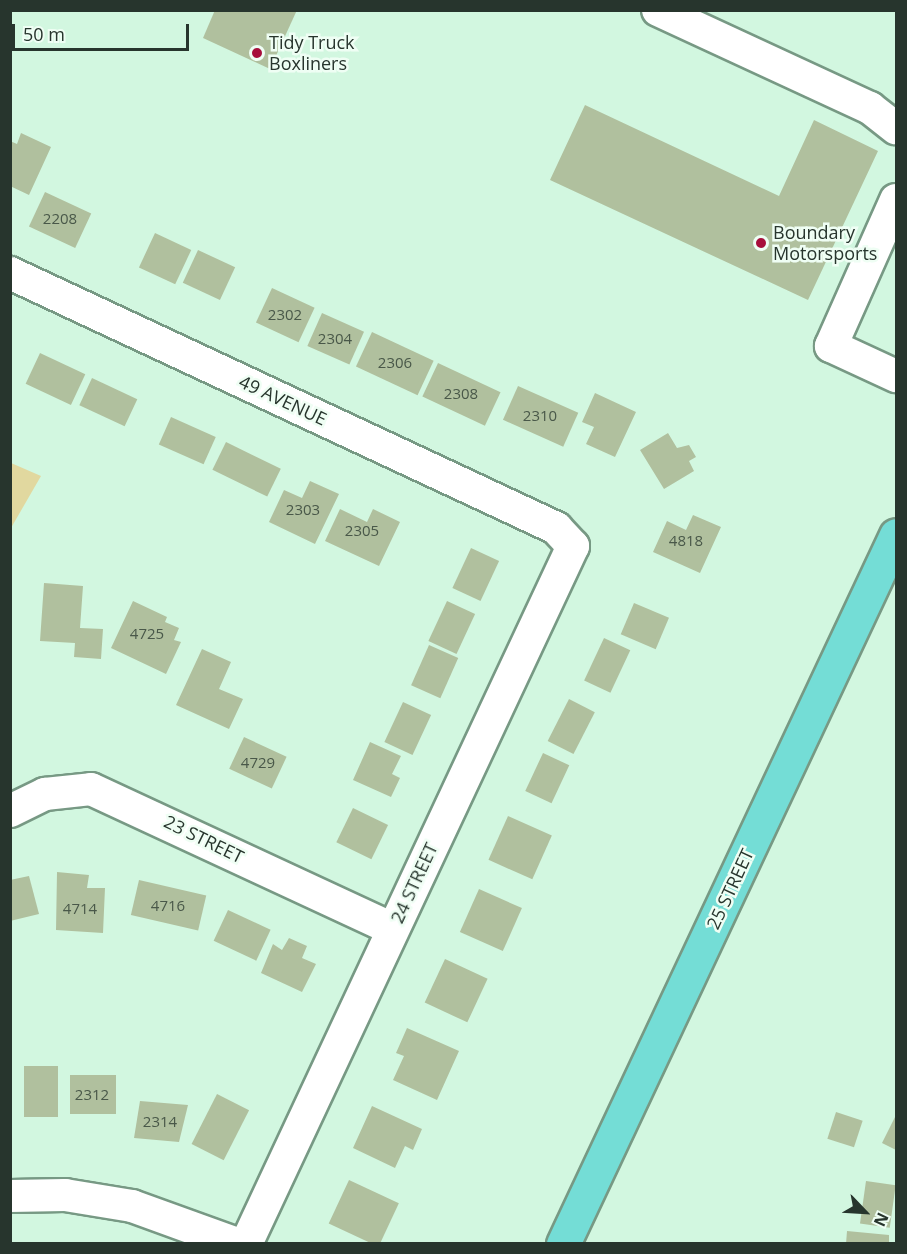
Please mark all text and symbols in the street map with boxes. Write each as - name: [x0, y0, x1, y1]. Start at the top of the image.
- scale bar: [15, 12, 192, 50]
- text: 50 m: [23, 22, 65, 46]
- place label: Tidy Truck Boxliners: [269, 32, 355, 74]
- marker: Tidy Truck Boxliners: [250, 46, 264, 60]
- house number: 2208: [43, 210, 77, 228]
- place label: Boundary Motorsports: [773, 222, 877, 264]
- marker: Boundary Motorsports: [754, 236, 768, 250]
- house number: 2302: [268, 306, 302, 324]
- house number: 2304: [318, 330, 352, 348]
- house number: 2306: [378, 354, 412, 372]
- street label: 49 AVENUE: [236, 370, 330, 430]
- house number: 2308: [444, 385, 478, 403]
- house number: 2310: [523, 407, 557, 425]
- house number: 2303: [286, 501, 320, 519]
- house number: 2305: [345, 522, 379, 540]
- house number: 4818: [669, 532, 703, 550]
- house number: 4725: [130, 625, 164, 643]
- house number: 4729: [241, 754, 275, 772]
- street label: 23 STREET: [161, 810, 247, 868]
- street label: 24 STREET: [386, 839, 442, 927]
- street label: 25 STREET: [702, 845, 758, 933]
- house number: 4716: [151, 897, 185, 915]
- house number: 4714: [63, 900, 97, 918]
- house number: 2312: [75, 1086, 109, 1104]
- house number: 2314: [143, 1113, 177, 1131]
- north arrow: [835, 1182, 895, 1242]
- text: N: [869, 1209, 894, 1230]

